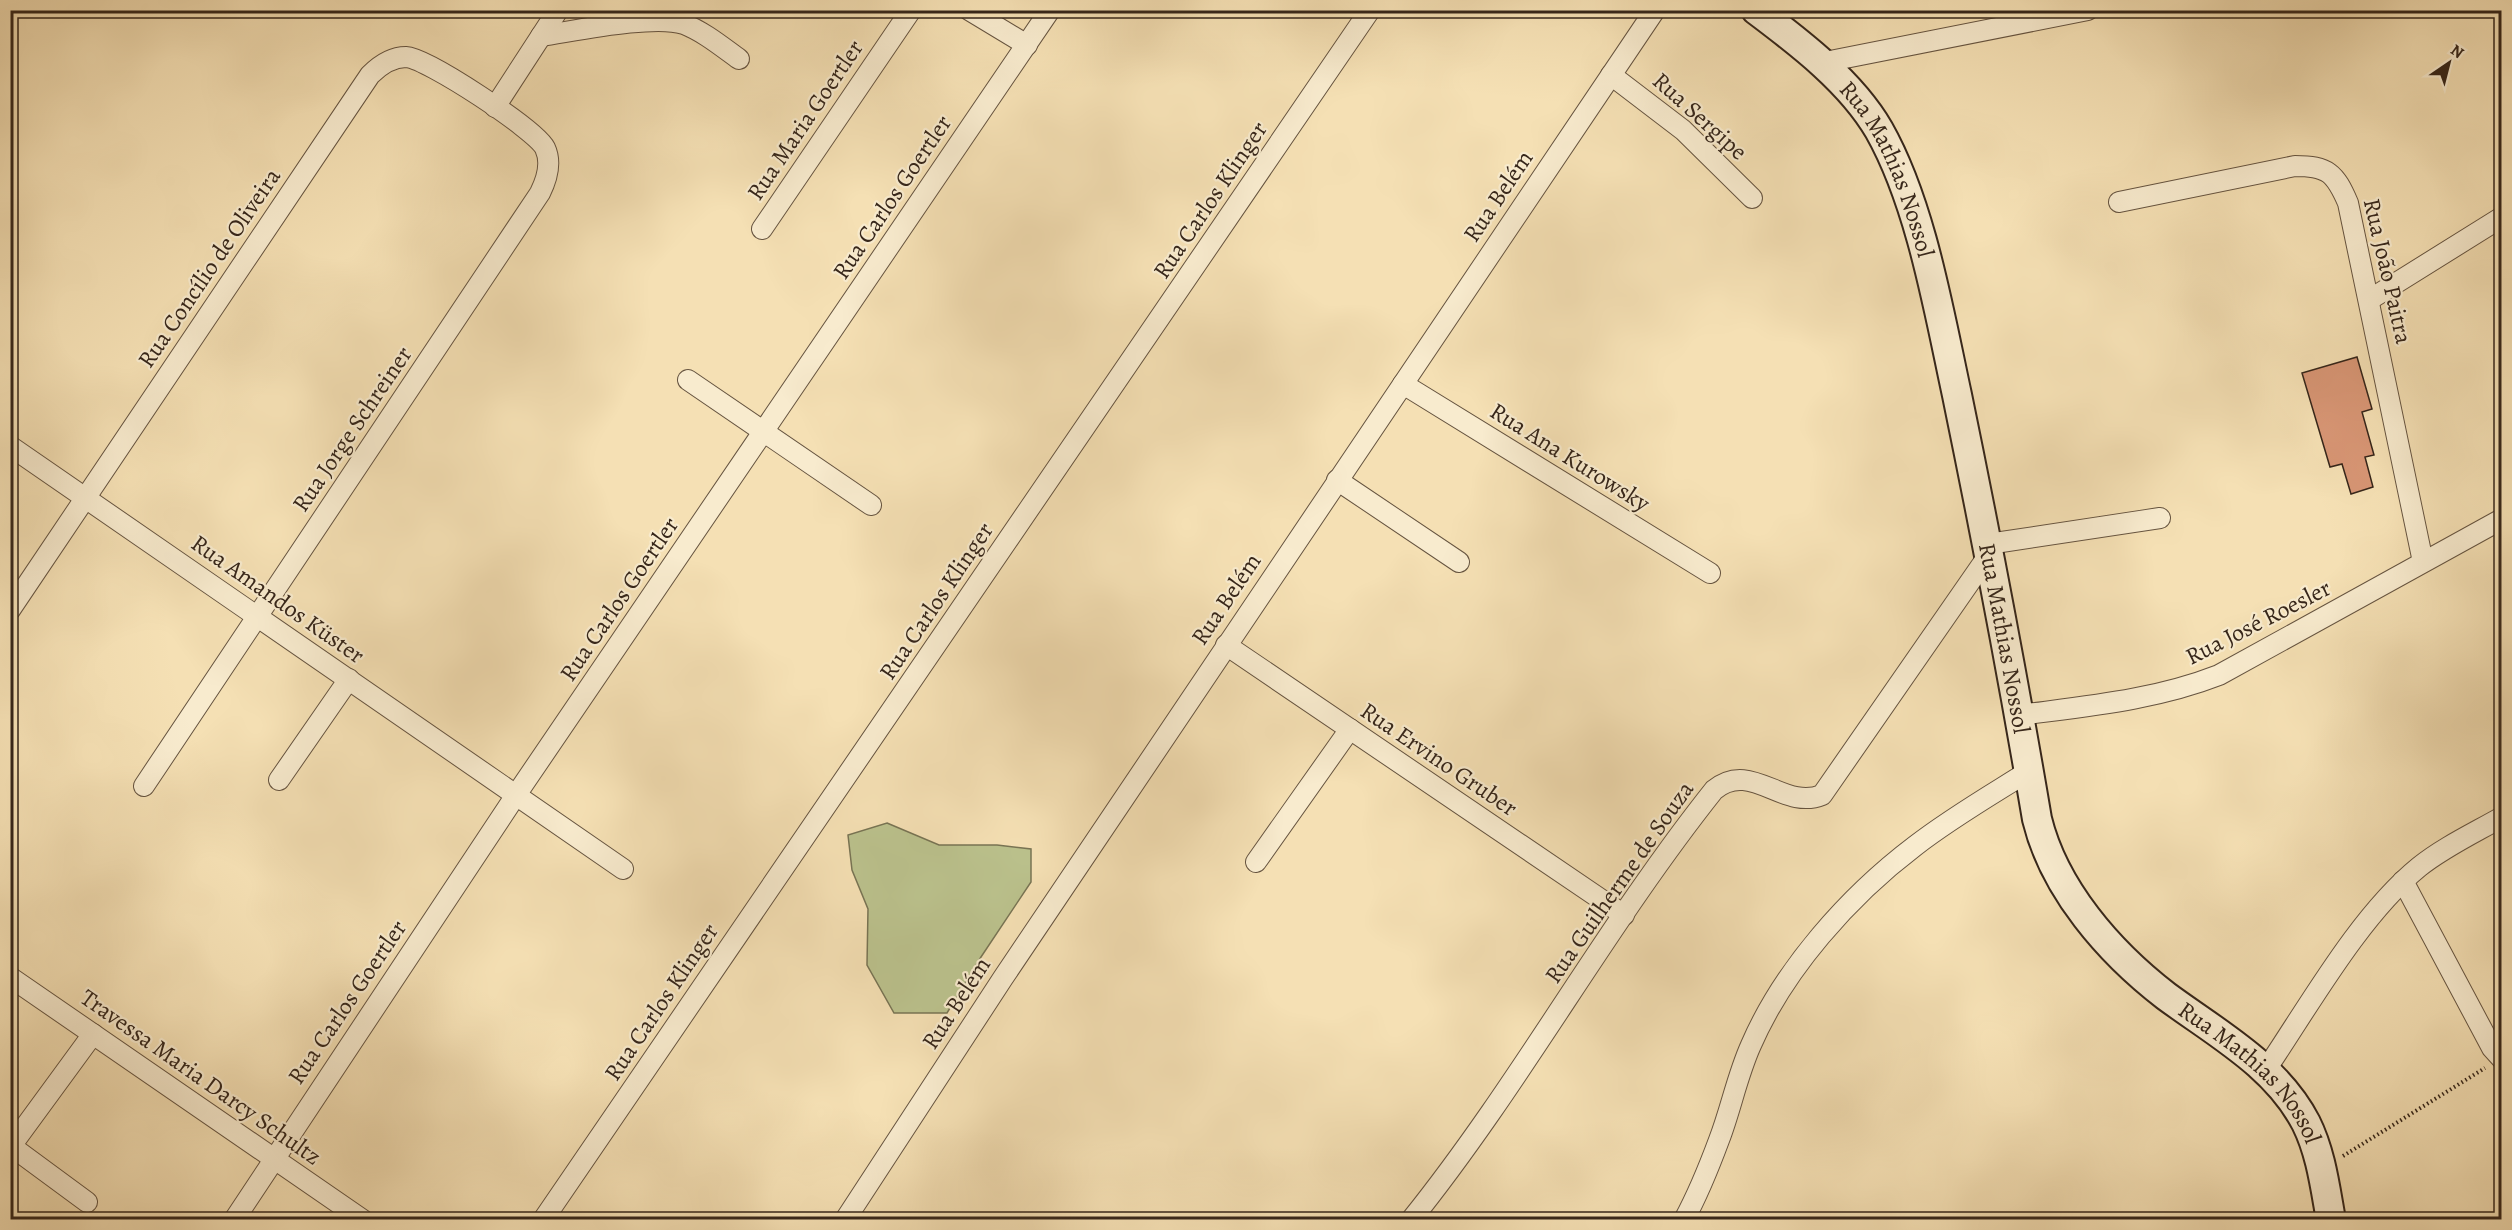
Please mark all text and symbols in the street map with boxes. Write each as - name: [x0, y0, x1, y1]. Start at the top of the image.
- street label: Rua Maria Goertler: [739, 33, 871, 207]
- north arrow: [2419, 33, 2479, 93]
- text: N: [2446, 39, 2468, 64]
- street label: Rua Sergipe: [1646, 65, 1754, 167]
- street label: Rua Mathias Nossol: [1832, 74, 1942, 261]
- street label: Rua Carlos Goertler: [825, 109, 959, 285]
- street label: Rua Carlos Klinger: [1145, 115, 1275, 285]
- street label: Rua Belém: [1456, 144, 1540, 248]
- street label: Rua Concílio de Oliveira: [130, 161, 288, 374]
- street label: Rua João Paitra: [2356, 195, 2420, 348]
- street label: Rua Jorge Schreiner: [285, 340, 419, 518]
- street label: Rua Ana Kurowsky: [1484, 395, 1656, 519]
- street label: Rua Carlos Goertler: [552, 511, 686, 687]
- street label: Rua Carlos Klinger: [871, 516, 1001, 686]
- street label: Rua Amandos Küster: [185, 527, 371, 671]
- street label: Rua Mathias Nossol: [1971, 540, 2038, 736]
- street label: Rua Belém: [1184, 547, 1268, 651]
- street label: Rua José Roesler: [2180, 572, 2336, 672]
- street label: Rua Ervino Gruber: [1354, 695, 1524, 823]
- street label: Rua Guilherme de Souza: [1537, 774, 1701, 989]
- street label: Rua Carlos Goertler: [280, 914, 414, 1090]
- street label: Rua Carlos Klinger: [596, 917, 726, 1087]
- street label: Rua Belém: [914, 951, 998, 1055]
- street label: Travessa Maria Darcy Schultz: [74, 982, 328, 1172]
- street label: Rua Mathias Nossol: [2172, 994, 2329, 1148]

